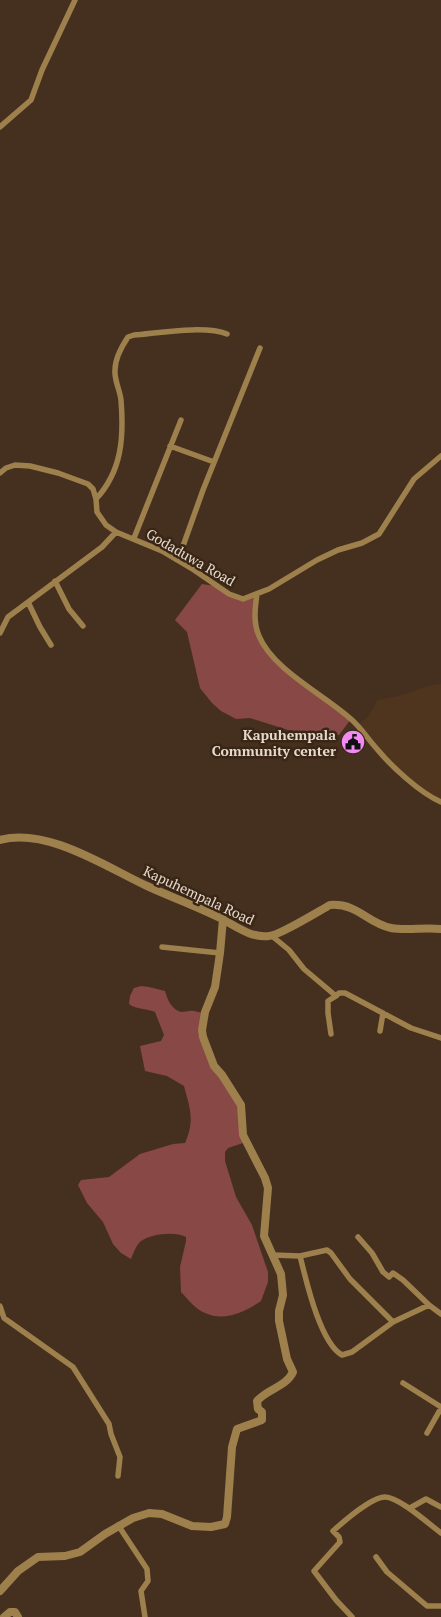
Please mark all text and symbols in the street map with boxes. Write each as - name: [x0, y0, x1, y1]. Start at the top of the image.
- street label: Godaduwa Road: [143, 524, 239, 590]
- place label: Kapuhempala Community center: [212, 725, 336, 760]
- public building icon: Kapuhempala Community center: [340, 729, 366, 755]
- street label: Kapuhempala Road: [140, 861, 258, 929]

